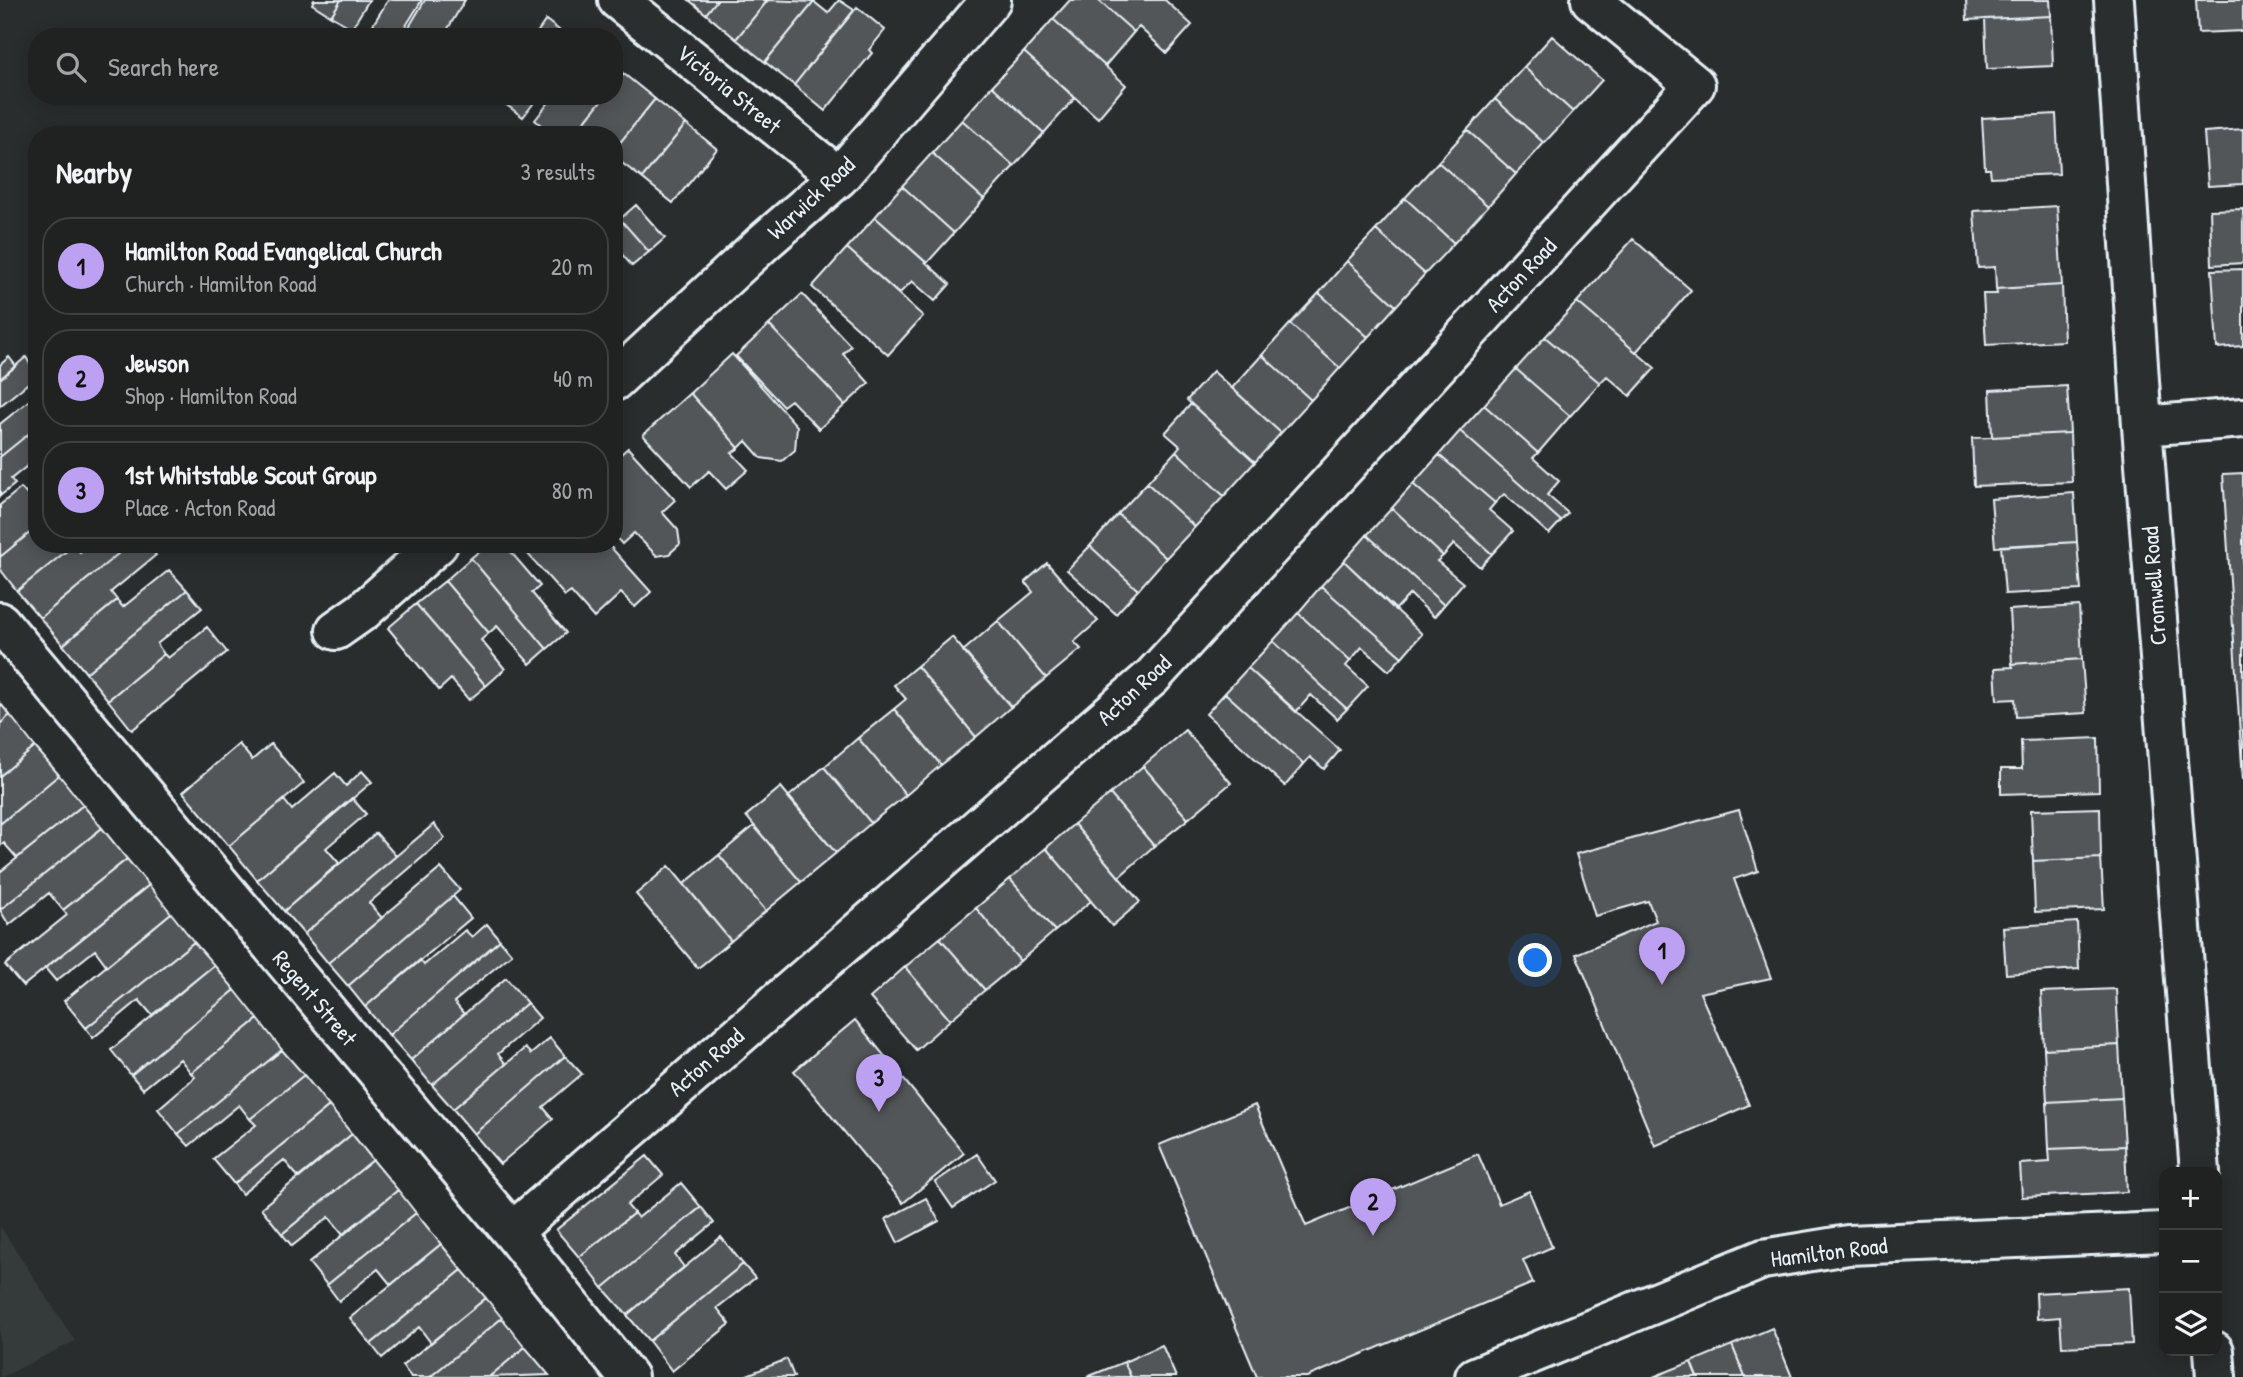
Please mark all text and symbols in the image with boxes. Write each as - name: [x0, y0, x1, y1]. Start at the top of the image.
- search box: [28, 28, 623, 105]
- street label: Victoria Street: [671, 37, 789, 141]
- icon: search: [52, 48, 90, 86]
- text: Search here: [108, 49, 219, 84]
- street label: Warwick Road: [760, 149, 861, 246]
- text: Nearby: [56, 152, 132, 192]
- text: 3 results: [520, 156, 595, 187]
- street label: Acton Road: [1478, 231, 1563, 318]
- text: Hamilton Road Evangelical Church: [125, 233, 442, 268]
- text: 1: [77, 251, 85, 282]
- text: 20 m: [551, 251, 593, 282]
- text: Church · Hamilton Road: [125, 268, 316, 299]
- text: Jewson: [125, 345, 189, 380]
- text: 2: [76, 363, 86, 394]
- text: 40 m: [553, 363, 593, 394]
- text: Shop · Hamilton Road: [125, 380, 297, 411]
- text: 1st Whitstable Scout Group: [125, 457, 377, 492]
- text: 3: [76, 475, 86, 506]
- text: 80 m: [552, 475, 593, 506]
- text: Place · Acton Road: [125, 492, 275, 523]
- street label: Cromwell Road: [2134, 526, 2173, 647]
- street label: Acton Road: [1090, 647, 1177, 732]
- pin: 1: [1639, 927, 1685, 985]
- street label: Regent Street: [266, 943, 365, 1053]
- your location: [1518, 943, 1552, 977]
- street label: Acton Road: [661, 1020, 750, 1103]
- pin: 3: [856, 1054, 902, 1112]
- map controls: [2159, 1167, 2222, 1356]
- button: +: [2159, 1167, 2222, 1230]
- pin: 2: [1350, 1178, 1396, 1236]
- street label: Hamilton Road: [1769, 1229, 1889, 1274]
- button: −: [2159, 1230, 2222, 1293]
- button: layers: [2159, 1293, 2222, 1356]

